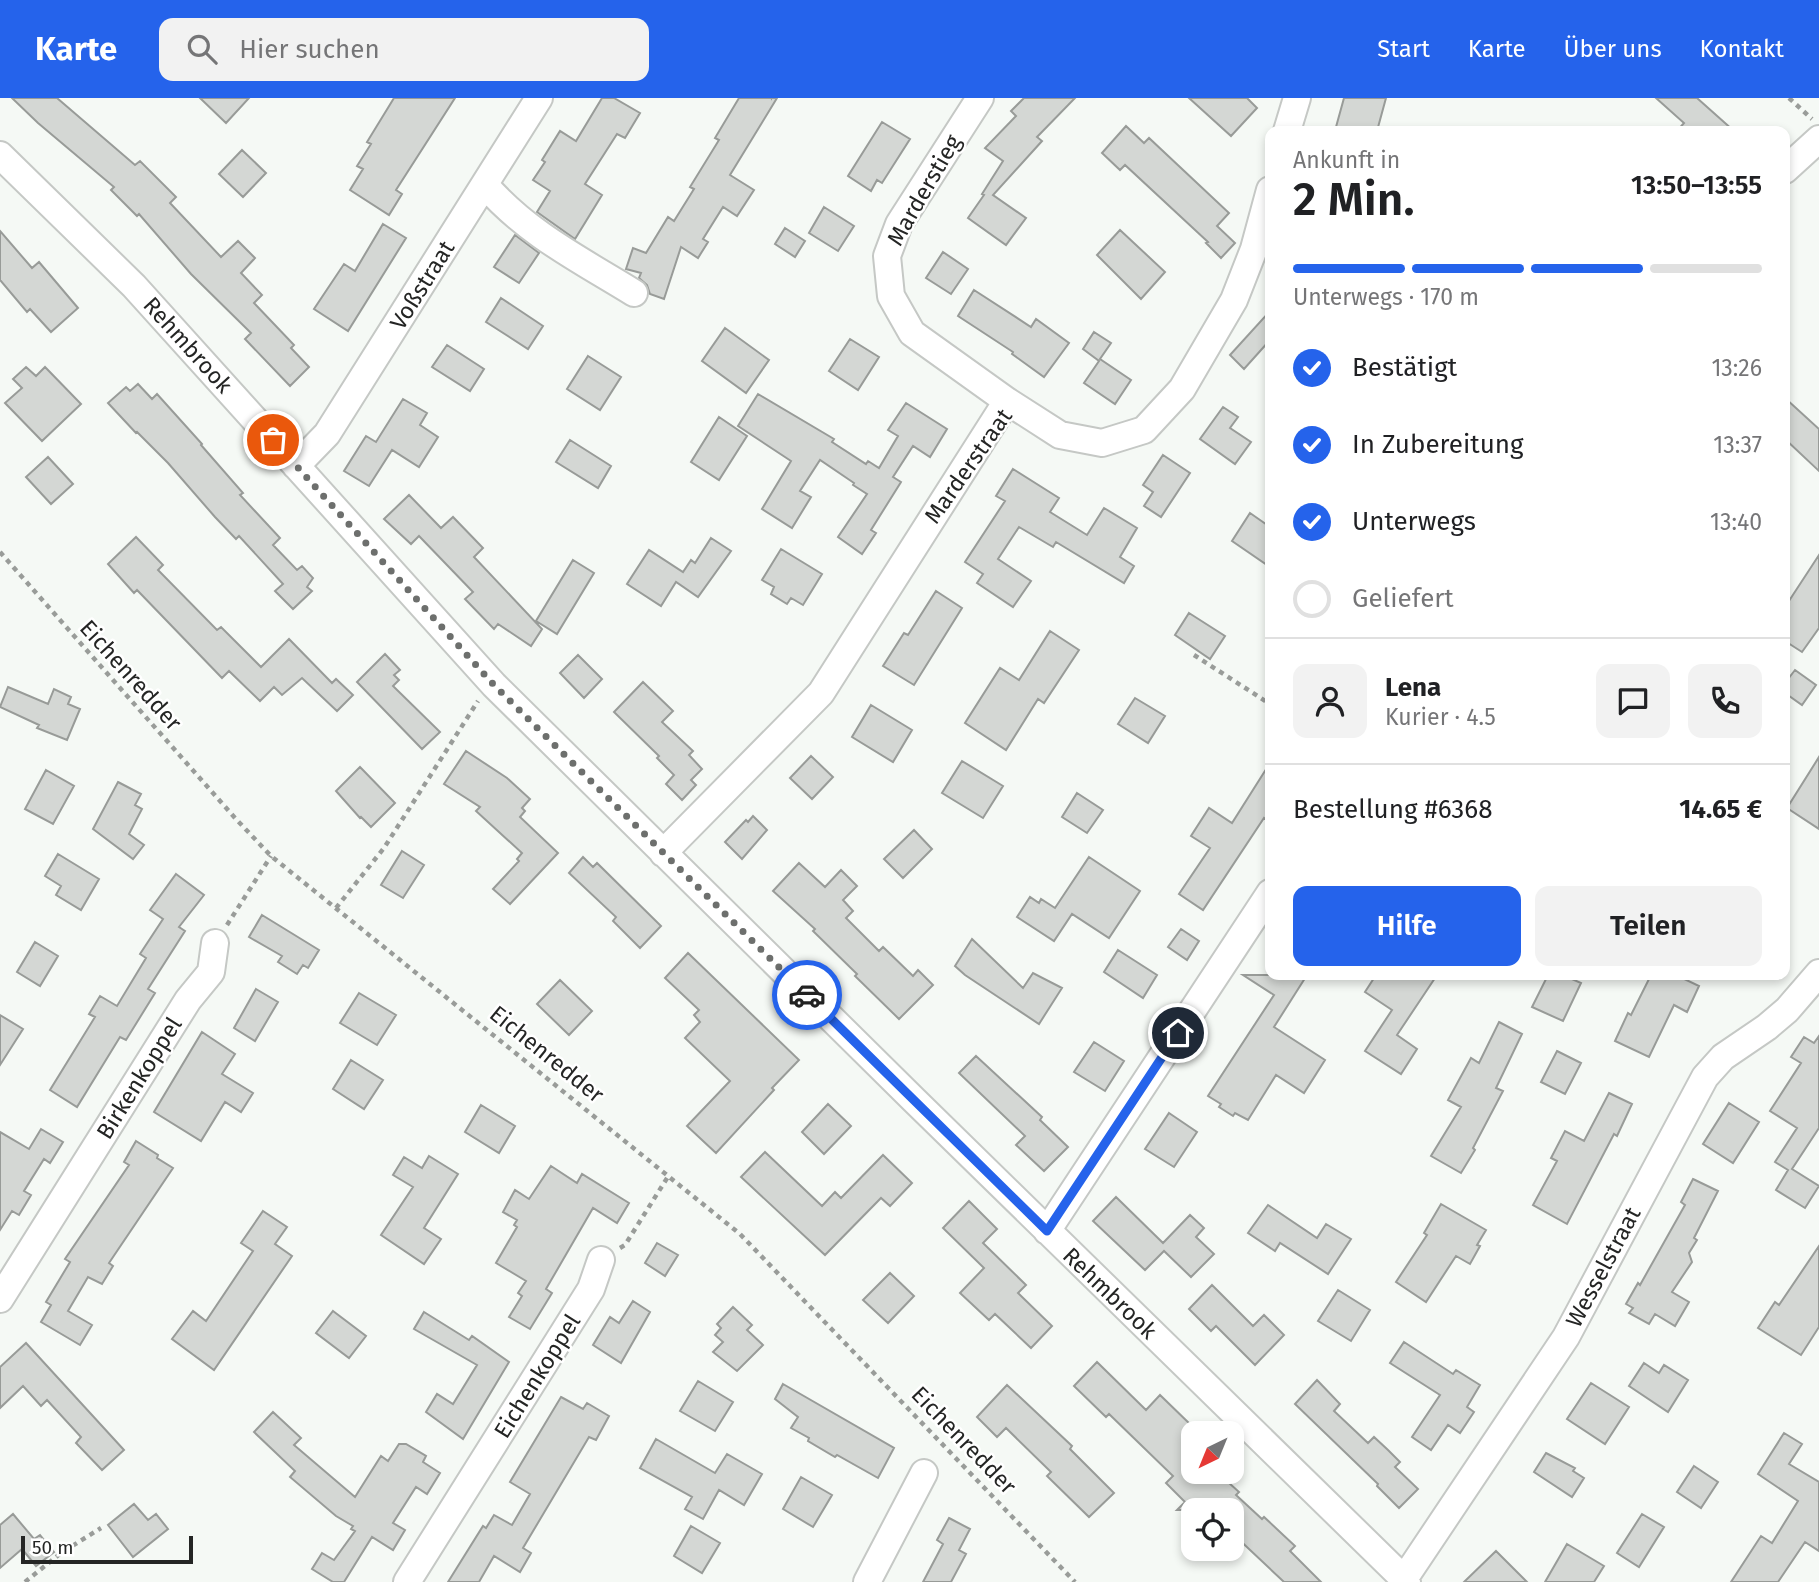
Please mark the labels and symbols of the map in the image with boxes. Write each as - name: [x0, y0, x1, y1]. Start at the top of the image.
- street label: Marderstieg: [881, 130, 967, 250]
- street label: Voßstraat: [384, 235, 461, 335]
- street label: Rehmbrook: [138, 291, 239, 399]
- street label: Marderstraat: [918, 403, 1018, 529]
- pin: [243, 410, 303, 470]
- street label: Eichenredder: [74, 614, 188, 736]
- courier: [772, 960, 842, 1030]
- street label: Eichenredder: [484, 999, 610, 1109]
- pin: [1148, 1003, 1208, 1063]
- street label: Birkenkoppel: [90, 1012, 188, 1144]
- street label: Wesselstraat: [1560, 1201, 1647, 1332]
- street label: Rehmbrook: [1057, 1241, 1163, 1345]
- street label: Eichenkoppel: [488, 1309, 586, 1443]
- street label: Eichenredder: [906, 1380, 1022, 1500]
- north arrow: [1181, 1421, 1244, 1484]
- scale bar: [21, 1533, 192, 1565]

